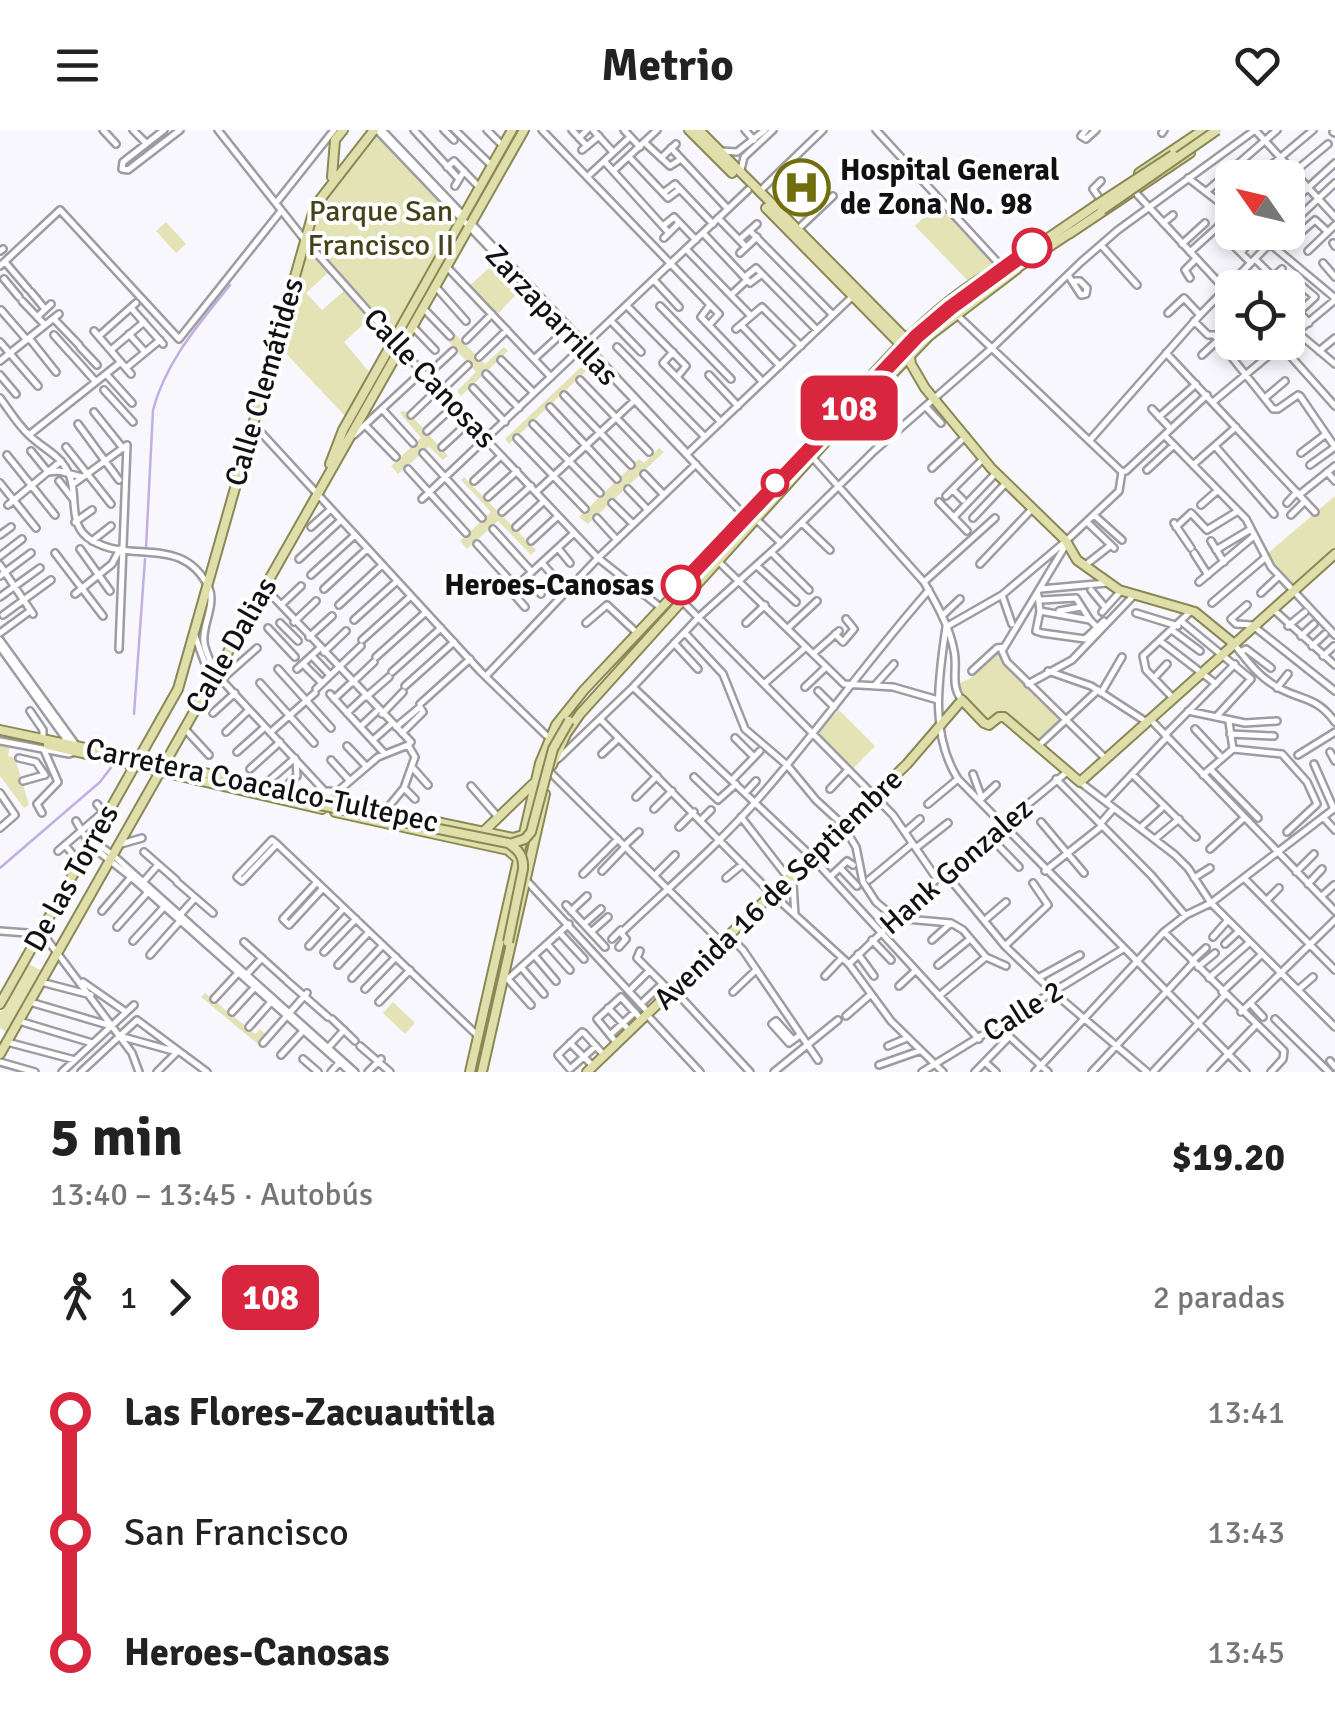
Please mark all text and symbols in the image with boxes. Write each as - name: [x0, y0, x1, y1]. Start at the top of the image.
- icon: menu: [50, 38, 105, 93]
- text: Metrio: [601, 38, 734, 93]
- icon: heart: [1230, 38, 1285, 93]
- place label: Hospital General de Zona No. 98: [840, 152, 1059, 223]
- hospital icon: Hospital General de Zona No. 98: [771, 157, 831, 217]
- north arrow: [1215, 160, 1305, 250]
- map controls: [1215, 160, 1305, 360]
- park label: Parque San Francisco II: [308, 193, 454, 264]
- unlabelled marker: [1013, 229, 1051, 267]
- street label: Zarzaparrillas: [477, 237, 626, 393]
- button: locate: [1215, 270, 1305, 360]
- street label: Calle Clemátides: [217, 274, 312, 491]
- street label: Calle Canosas: [355, 301, 504, 456]
- line badge: 108: [792, 376, 906, 440]
- text: 108: [821, 387, 877, 430]
- unlabelled marker: [762, 470, 788, 496]
- marker: Heroes-Canosas: [662, 566, 700, 604]
- place label: Heroes-Canosas: [444, 567, 654, 604]
- street label: Calle Dalias: [178, 571, 285, 720]
- street label: Carretera Coacalco-Tultepec: [82, 730, 442, 841]
- street label: Avenida 16 de Septiembre: [646, 761, 910, 1018]
- street label: Hank Gonzalez: [872, 790, 1040, 943]
- street label: De las Torres: [16, 798, 127, 958]
- street label: Calle 2: [976, 972, 1070, 1050]
- text: 5 min: [50, 1103, 183, 1171]
- text: $19.20: [1172, 1134, 1285, 1181]
- text: 13:40 – 13:45 · Autobús: [50, 1175, 373, 1214]
- icon: walk: [50, 1270, 105, 1325]
- icon: forward: [152, 1270, 207, 1325]
- text: 108: [242, 1276, 299, 1319]
- text: 1: [120, 1278, 137, 1317]
- text: 2 paradas: [1153, 1278, 1285, 1317]
- text: Las Flores-Zacuautitla: [124, 1389, 496, 1436]
- text: 13:41: [1207, 1393, 1285, 1432]
- text: San Francisco: [124, 1509, 349, 1556]
- text: 13:43: [1207, 1513, 1285, 1552]
- text: Heroes-Canosas: [124, 1629, 390, 1676]
- text: 13:45: [1207, 1633, 1285, 1672]

